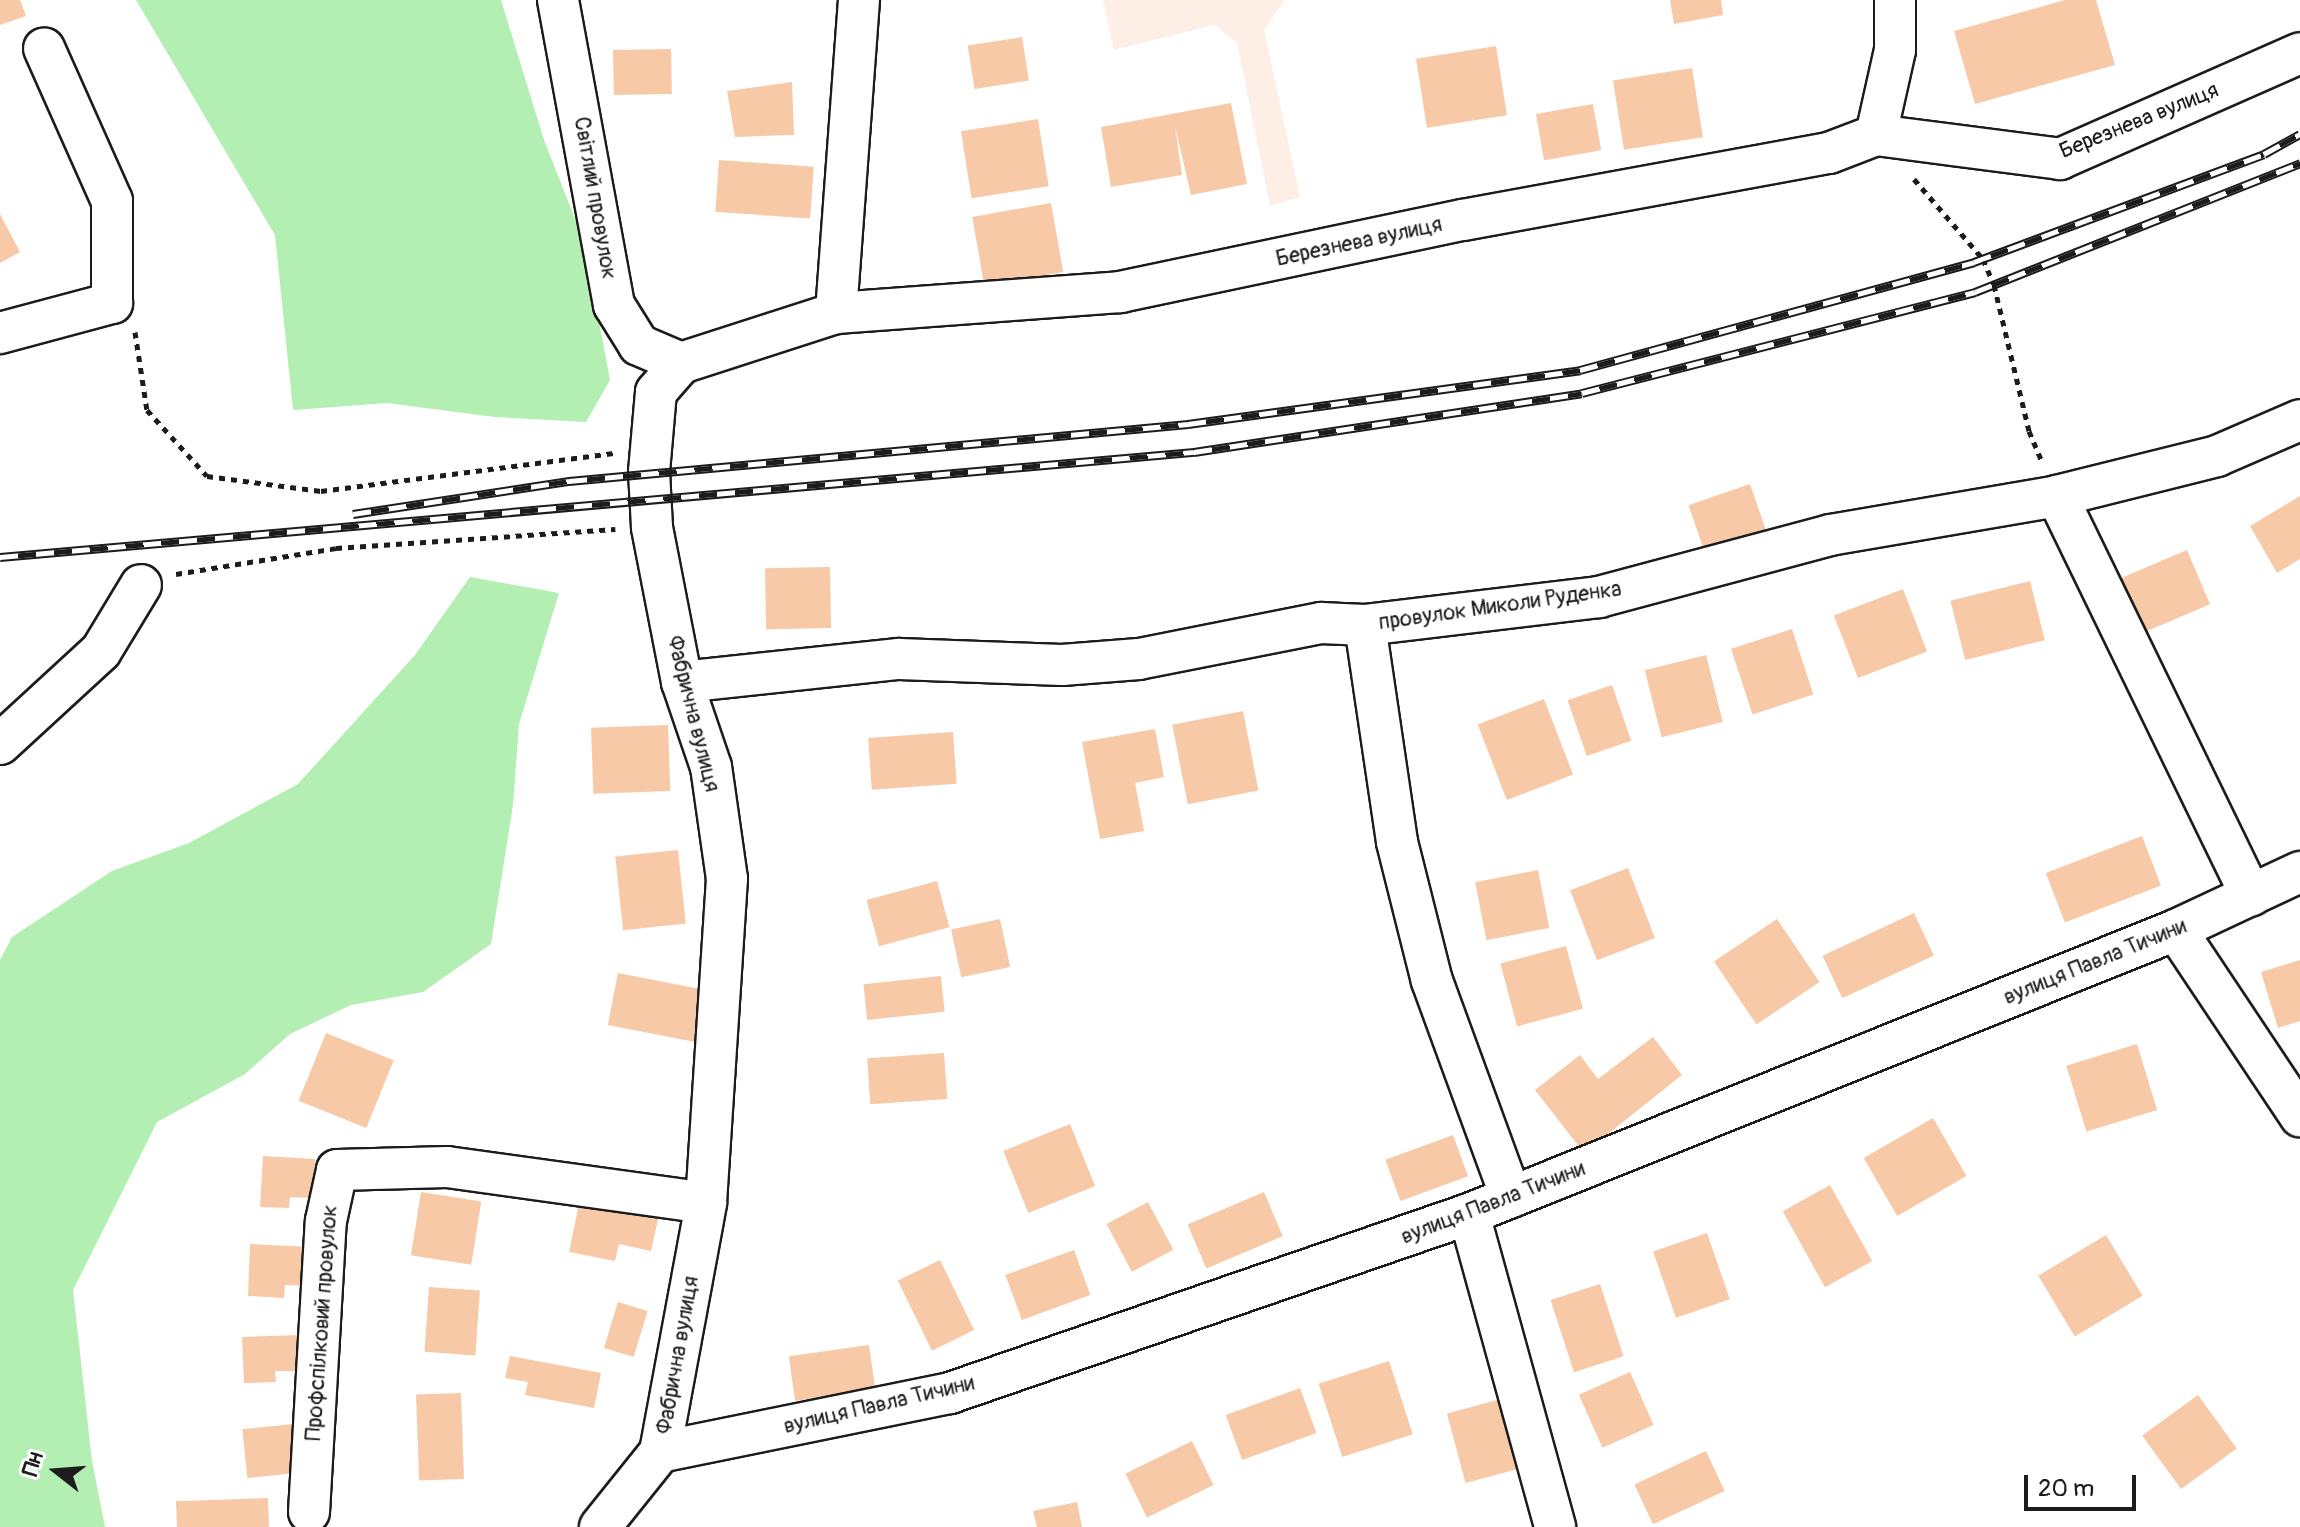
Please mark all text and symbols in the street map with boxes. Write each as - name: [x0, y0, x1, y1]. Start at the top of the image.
- street label: Березнева вулиця: [2056, 77, 2222, 165]
- street label: Світлий провулок: [568, 115, 622, 281]
- street label: Березнева вулиця: [1273, 211, 1445, 273]
- street label: провулок Миколи Руденка: [1377, 576, 1623, 636]
- street label: Фабрична вулиця: [661, 633, 725, 795]
- street label: вулиця Павла Тичини: [2000, 913, 2190, 1011]
- street label: вулиця Павла Тичини: [1397, 1156, 1589, 1250]
- street label: Профспілковий провулок: [301, 1204, 343, 1442]
- street label: Фабрична вулиця: [651, 1274, 705, 1436]
- street label: вулиця Павла Тичини: [781, 1370, 977, 1440]
- north arrow: [16, 1431, 96, 1511]
- text: Пн: [16, 1448, 50, 1480]
- scale bar: [2028, 1459, 2140, 1509]
- text: 20 m: [2038, 1474, 2094, 1503]

